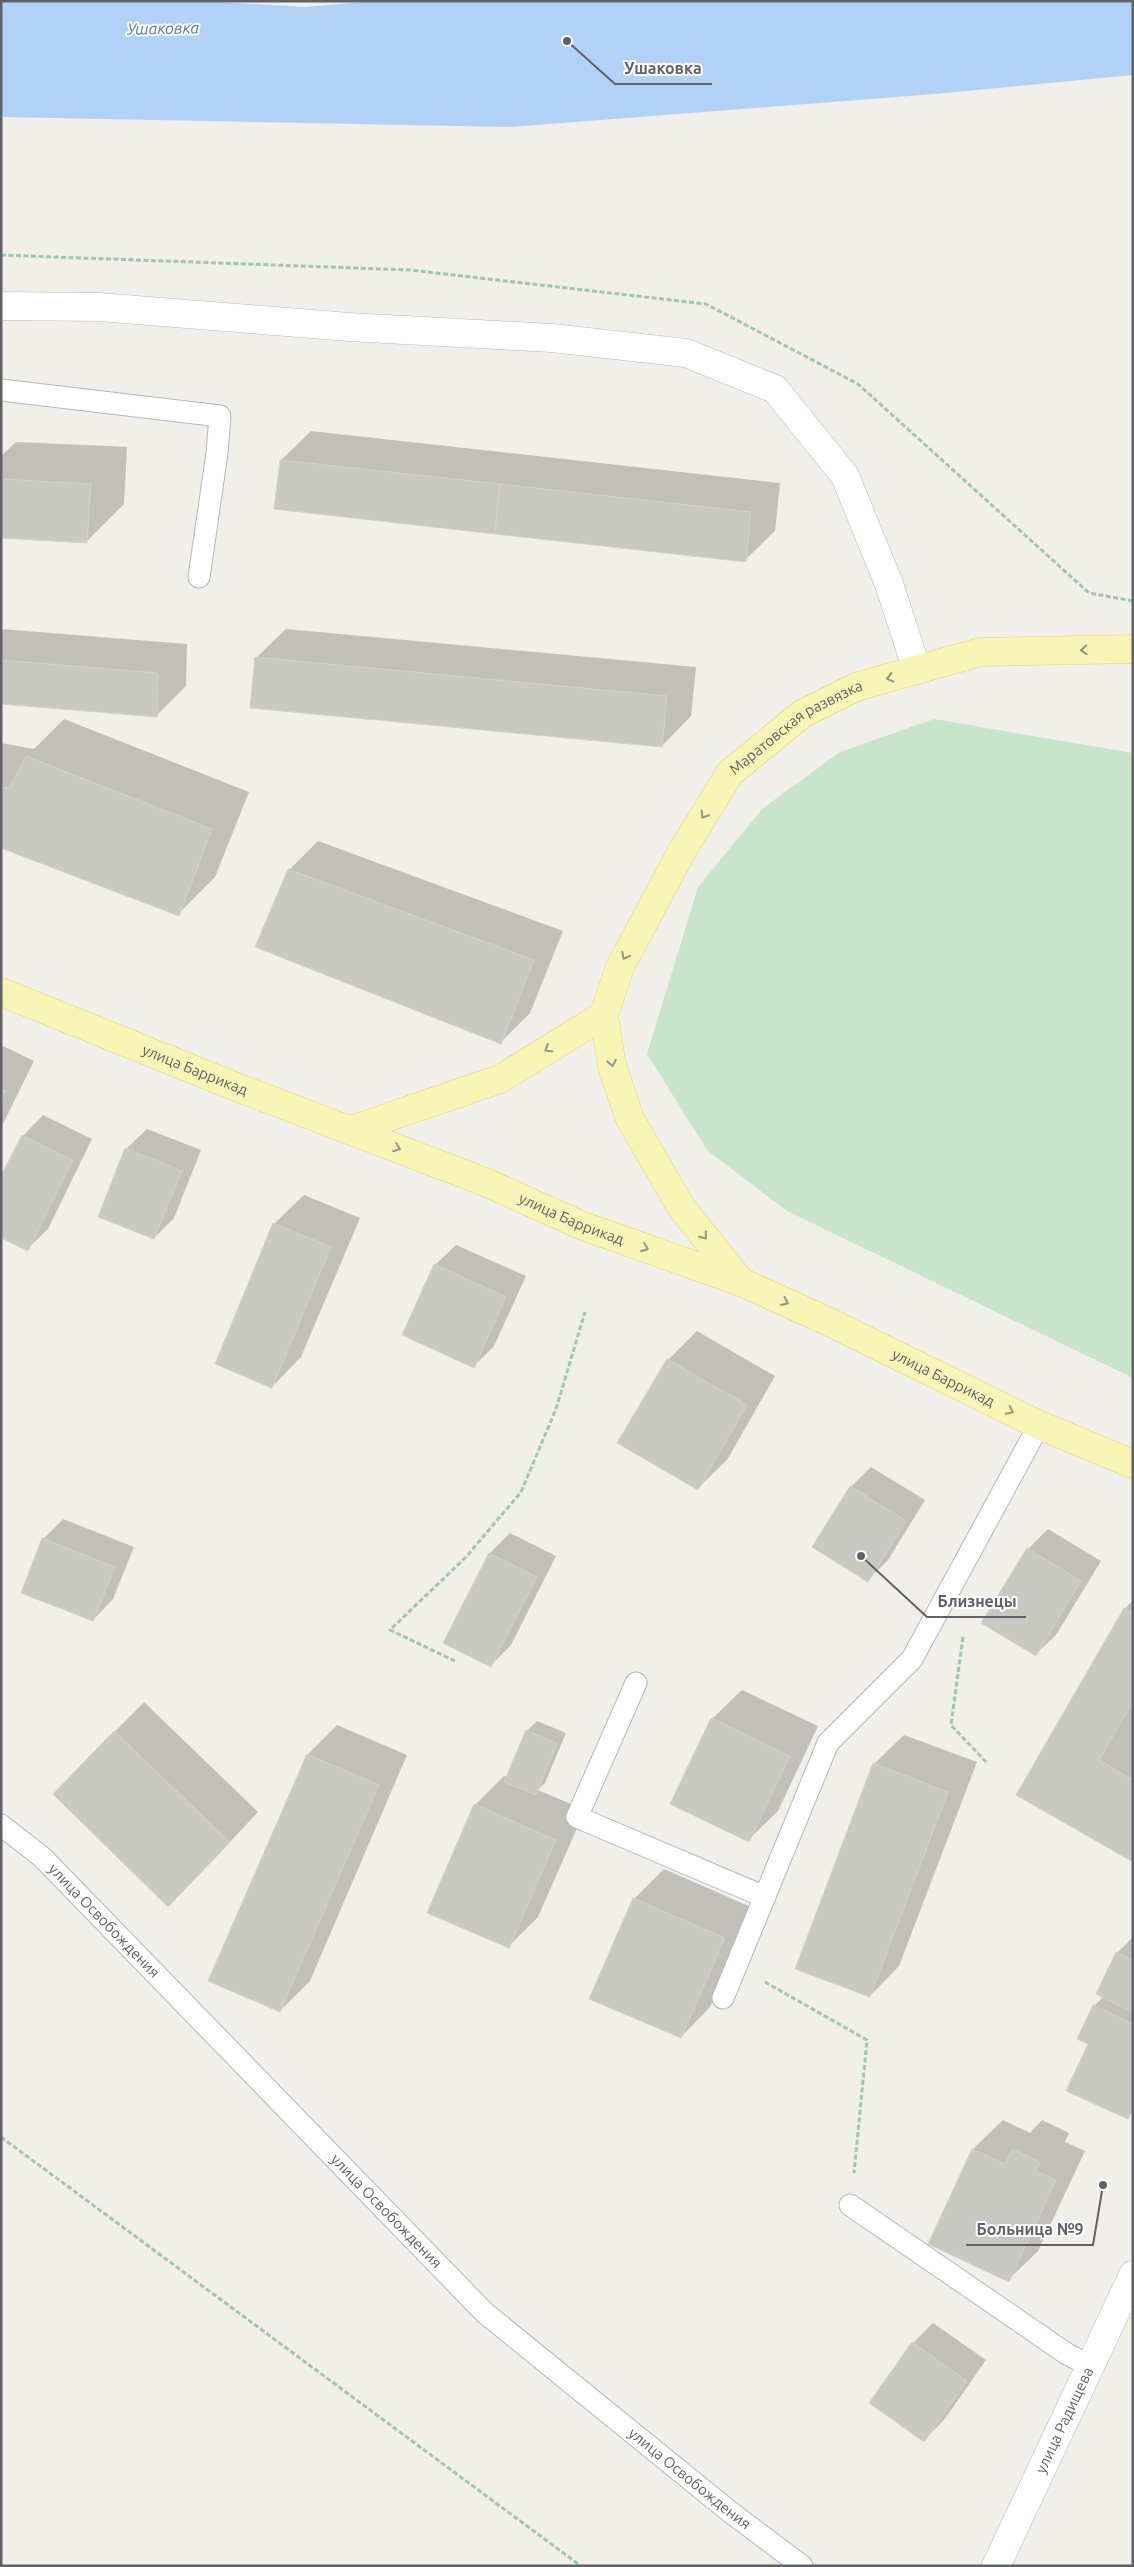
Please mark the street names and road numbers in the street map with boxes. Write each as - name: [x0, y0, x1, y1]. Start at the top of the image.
- street label: Маратовская развязка: [726, 677, 864, 778]
- street label: улица Баррикад: [140, 1041, 250, 1099]
- street label: улица Баррикад: [516, 1189, 626, 1248]
- street label: улица Баррикад: [889, 1345, 998, 1410]
- street label: улица Освобождения: [45, 1860, 163, 1981]
- street label: улица Освобождения: [328, 2151, 446, 2271]
- street label: улица Радищева: [1032, 2364, 1096, 2476]
- street label: улица Освобождения: [625, 2424, 754, 2532]

